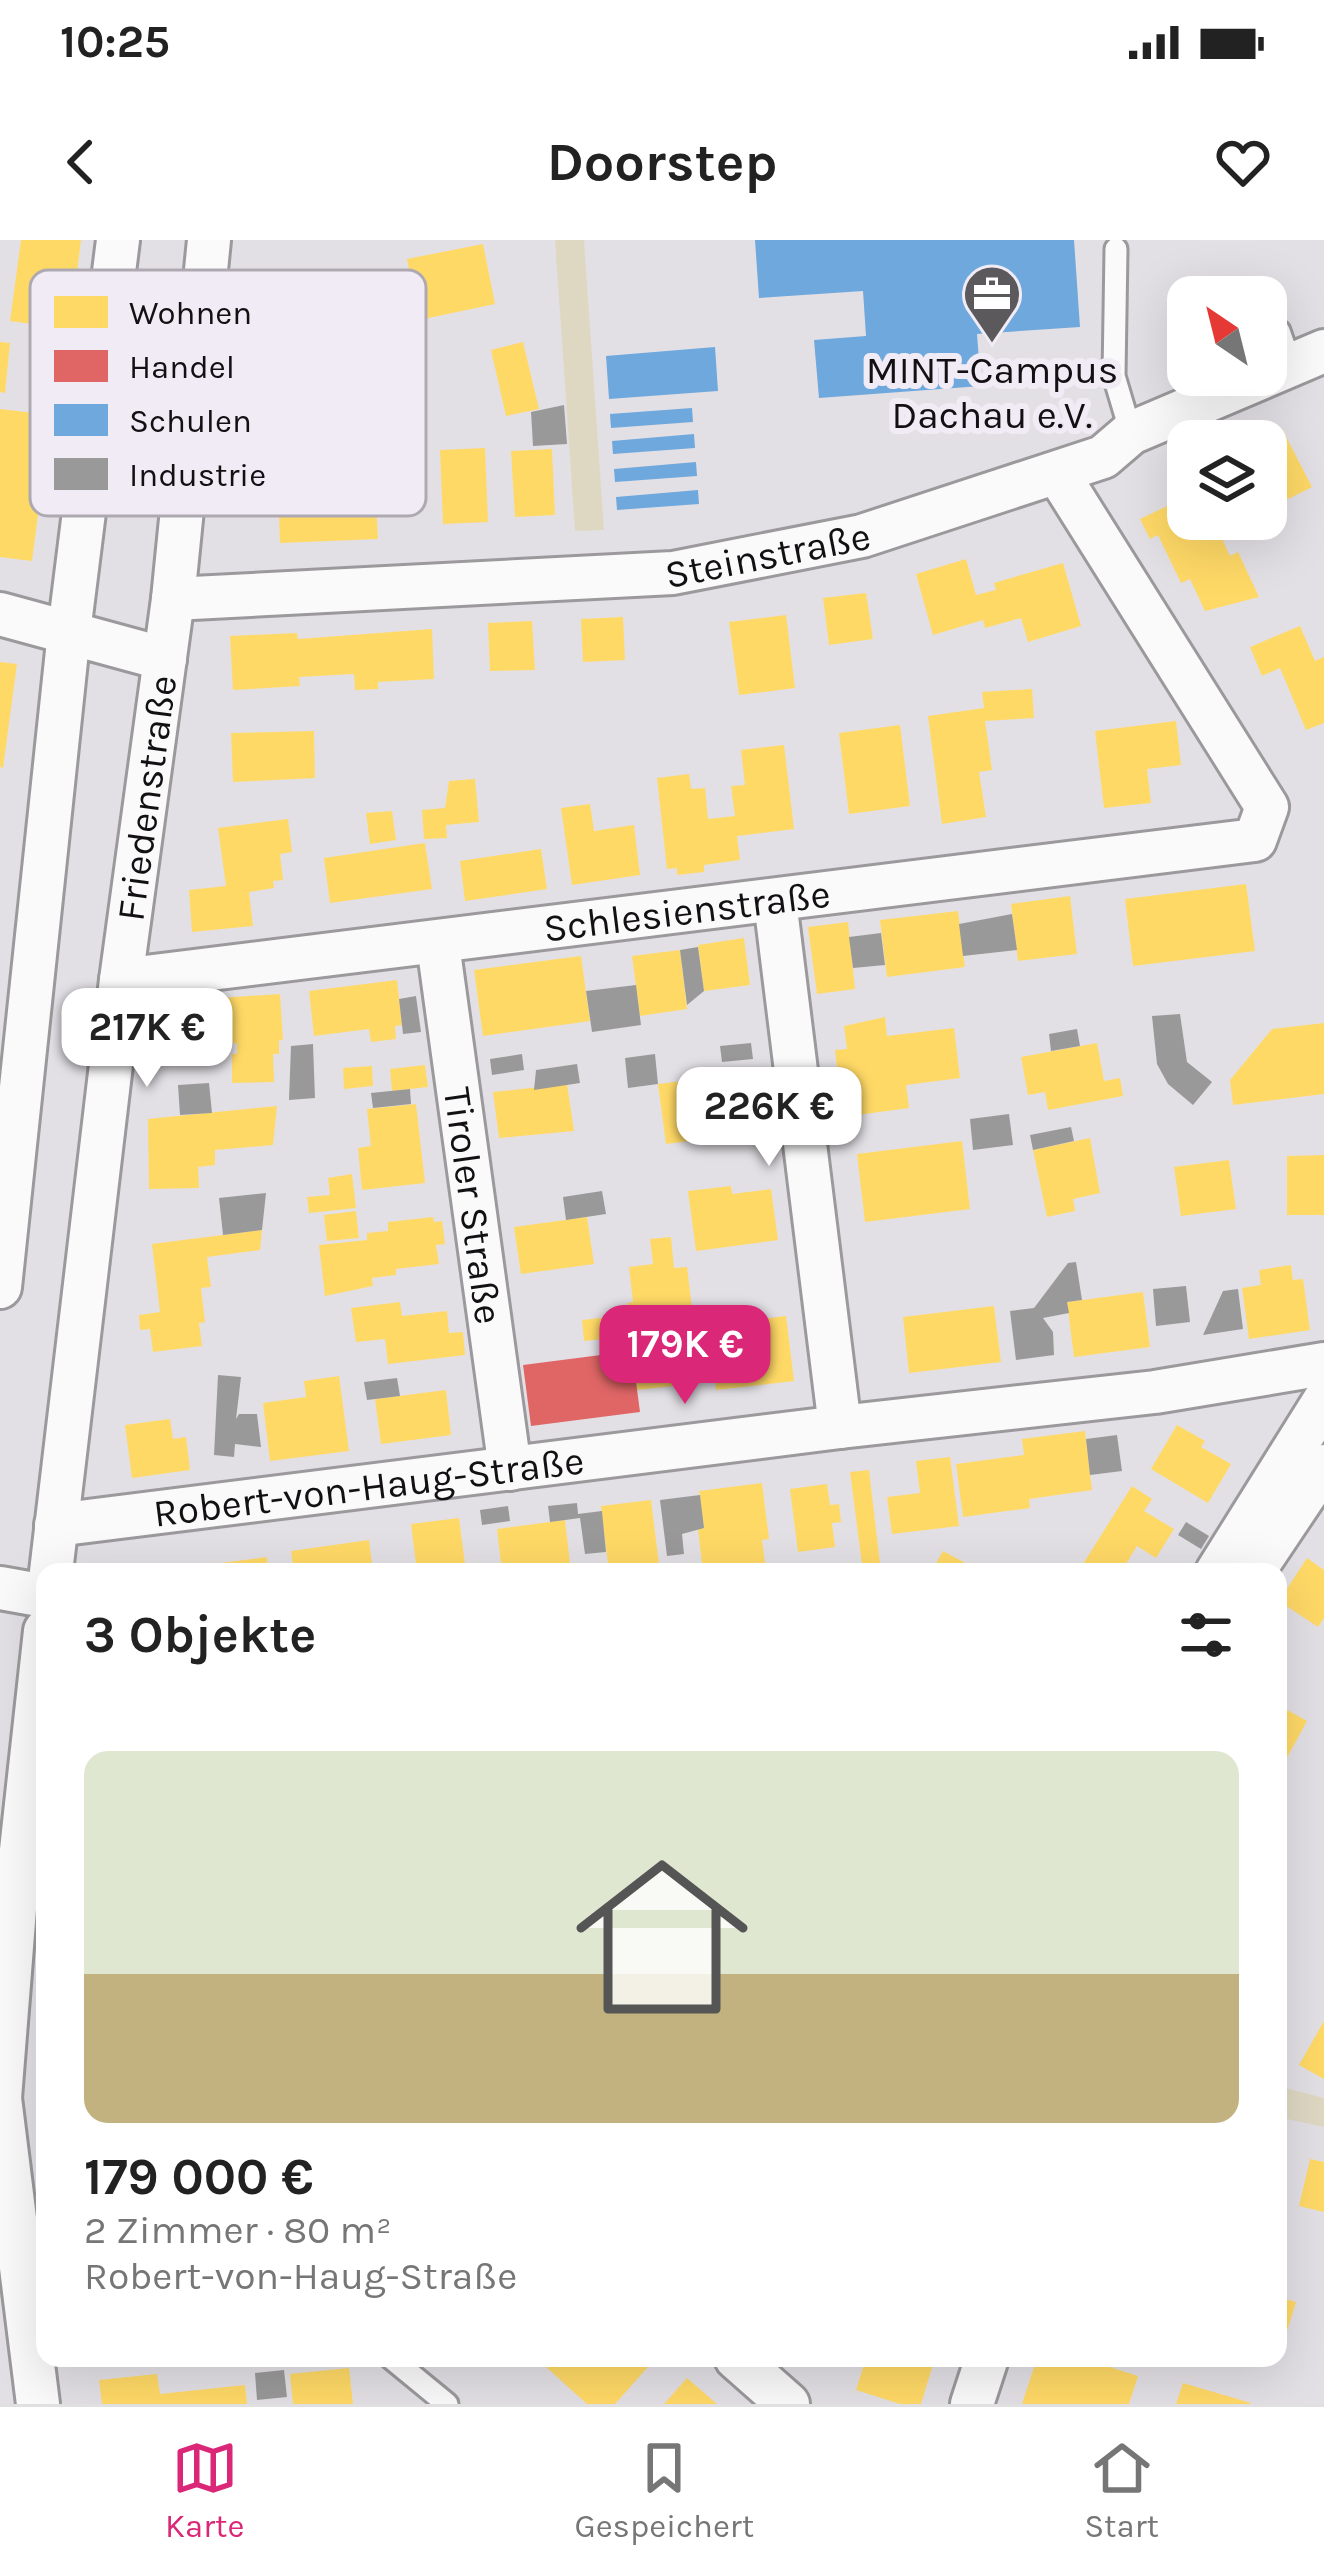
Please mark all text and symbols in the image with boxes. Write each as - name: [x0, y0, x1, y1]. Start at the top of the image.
- text: 10:25: [60, 16, 170, 68]
- icon: back: [48, 129, 114, 195]
- icon: heart: [1210, 129, 1276, 195]
- text: Doorstep: [547, 130, 777, 194]
- office icon: MINT-Campus Dachau e.V.: [961, 263, 1023, 345]
- legend: [30, 270, 426, 516]
- north arrow: [1167, 276, 1287, 396]
- map controls: [1167, 276, 1287, 540]
- text: Wohnen: [129, 294, 252, 332]
- place label: MINT-Campus Dachau e.V.: [866, 347, 1118, 438]
- text: Handel: [129, 348, 235, 386]
- text: Schulen: [129, 402, 252, 440]
- button: layers: [1167, 420, 1287, 540]
- text: Industrie: [129, 456, 266, 494]
- street label: Steinstraße: [661, 513, 874, 598]
- street label: Friedenstraße: [107, 672, 186, 924]
- street label: Schlesienstraße: [541, 871, 833, 952]
- pin: 217K €: [49, 988, 245, 1090]
- text: 217K €: [89, 1004, 205, 1050]
- pin: 226K €: [671, 1067, 867, 1169]
- text: 226K €: [704, 1083, 834, 1129]
- street label: Tiroler Straße: [434, 1084, 512, 1327]
- pin: 179K €: [587, 1305, 783, 1407]
- text: 179K €: [626, 1321, 744, 1367]
- street label: Robert-von-Haug-Straße: [151, 1437, 587, 1537]
- icon: filters: [1173, 1602, 1239, 1668]
- text: 3 Objekte: [84, 1605, 316, 1665]
- icon: home: [554, 1829, 770, 2045]
- text: 179 000 €: [84, 2147, 314, 2207]
- text: 2 Zimmer · 80 m²: [84, 2207, 392, 2253]
- text: Robert-von-Haug-Straße: [84, 2253, 517, 2299]
- tab: Karte: [165, 2435, 244, 2545]
- tab: Gespeichert: [574, 2435, 754, 2545]
- tab: Start: [1084, 2435, 1159, 2545]

